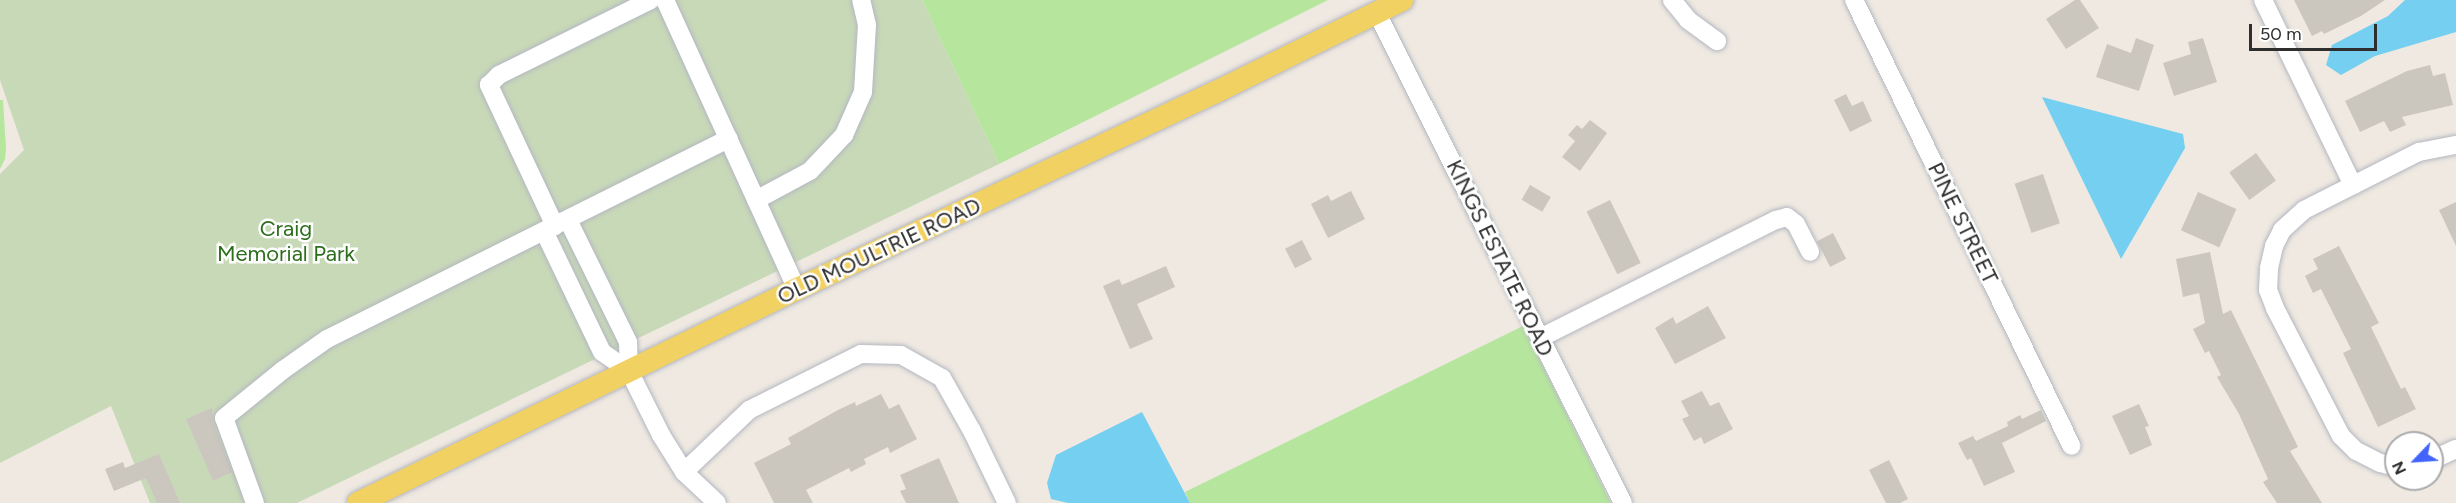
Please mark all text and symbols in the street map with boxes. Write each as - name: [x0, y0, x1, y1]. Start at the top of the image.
- scale bar: [2252, 12, 2380, 50]
- text: 50 m: [2260, 23, 2302, 45]
- street label: KINGS ESTATE ROAD: [1441, 155, 1559, 361]
- street label: PINE STREET: [1922, 158, 2004, 288]
- street label: OLD MOULTRIE ROAD: [773, 192, 985, 310]
- park label: Craig Memorial Park: [217, 215, 355, 266]
- north arrow: [2384, 431, 2444, 491]
- text: N: [2388, 458, 2410, 478]

